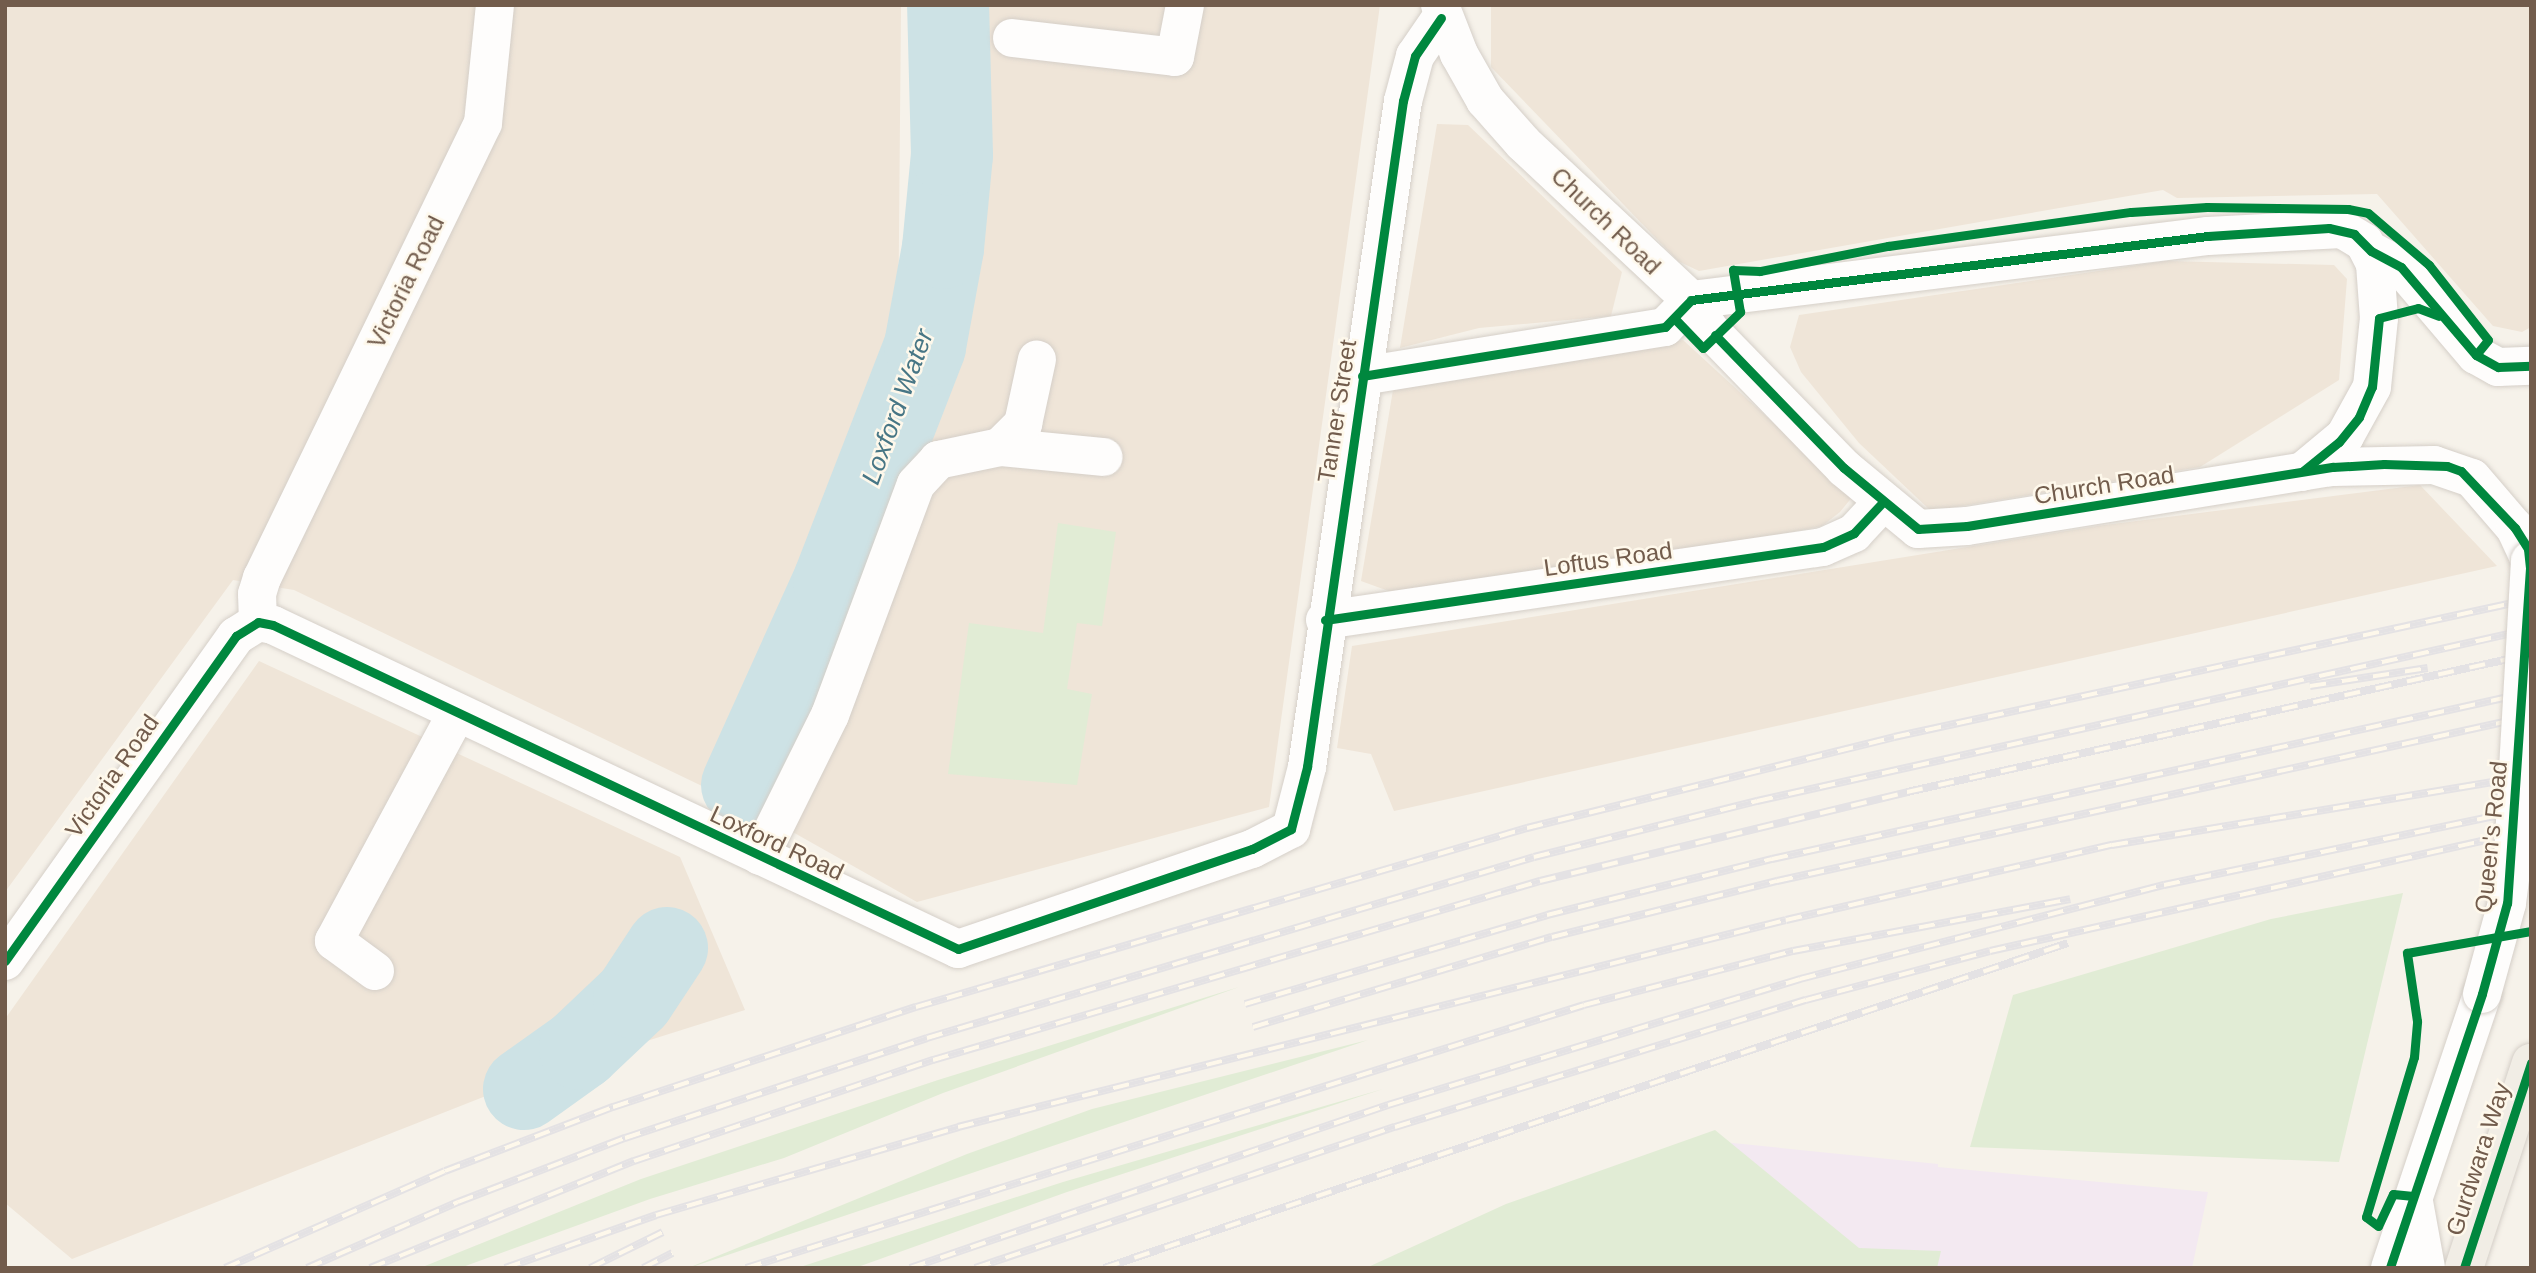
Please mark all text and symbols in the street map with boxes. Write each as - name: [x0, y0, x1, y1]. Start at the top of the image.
- street label: Church Road: [1545, 162, 1667, 280]
- street label: Victoria Road: [362, 211, 450, 353]
- water label: Loxford Water: [855, 325, 941, 489]
- street label: Tanner Street: [1312, 338, 1362, 484]
- street label: Church Road: [2032, 460, 2176, 510]
- street label: Loftus Road: [1542, 536, 1674, 582]
- street label: Victoria Road: [59, 709, 165, 843]
- street label: Queen's Road: [2469, 760, 2513, 914]
- street label: Loxford Road: [706, 800, 848, 886]
- street label: Gurdwara Way: [2440, 1079, 2516, 1239]

